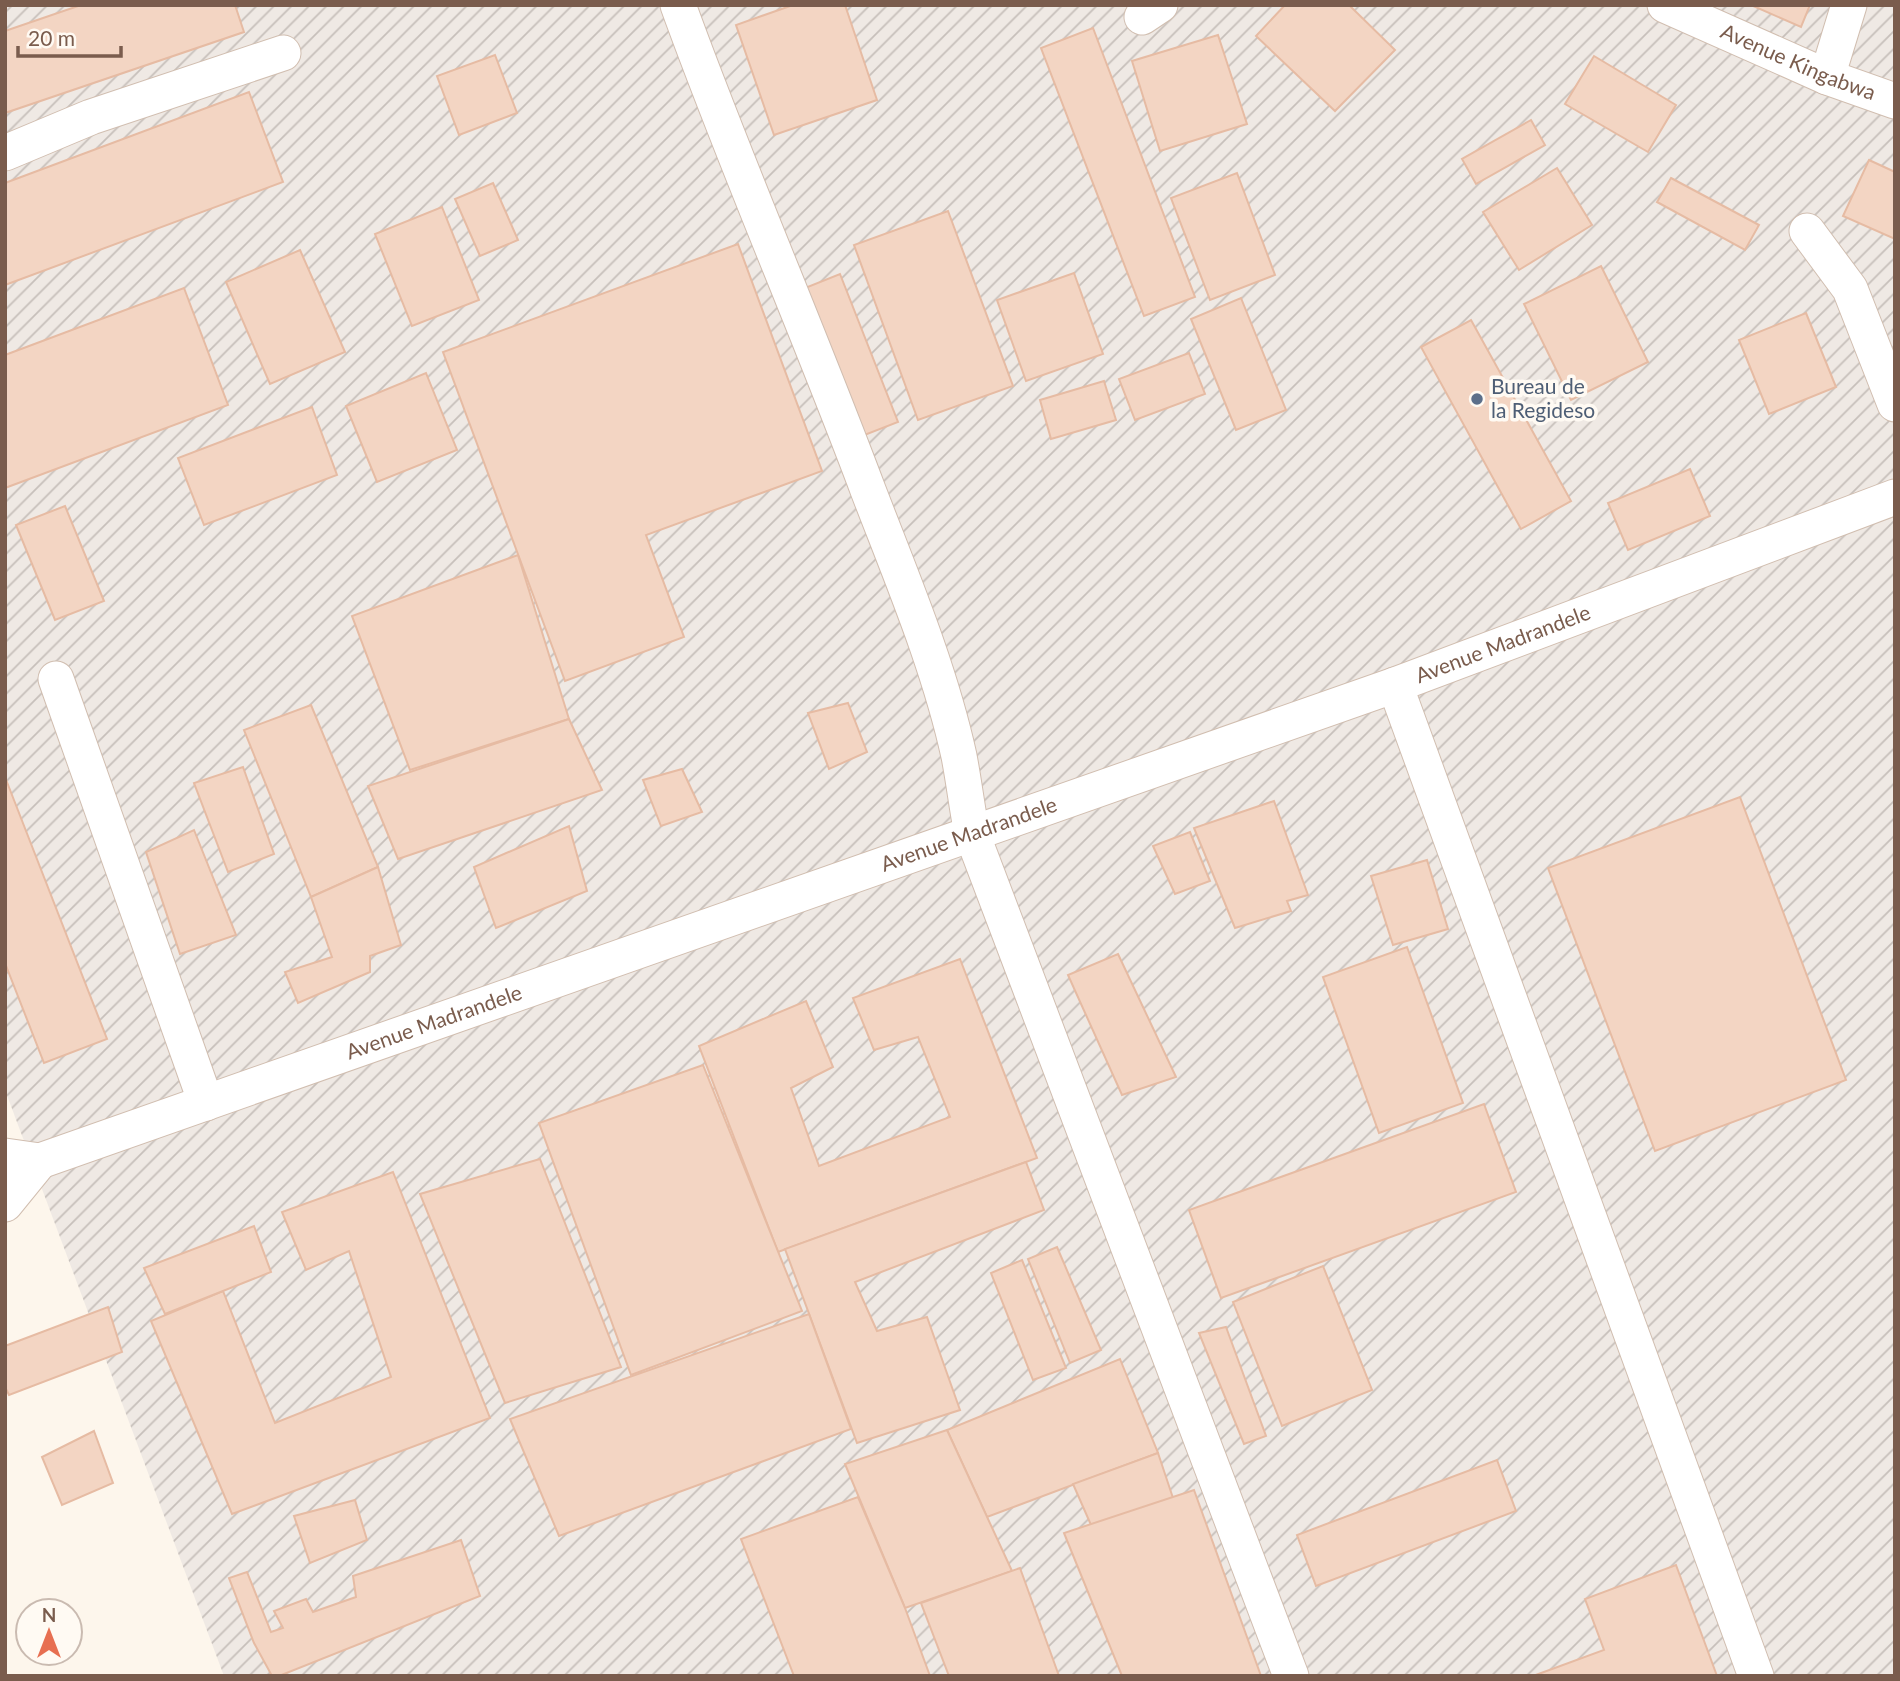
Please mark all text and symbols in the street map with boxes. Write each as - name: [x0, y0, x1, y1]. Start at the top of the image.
- scale bar: [18, 14, 121, 58]
- street label: Avenue Kingabwa: [1717, 17, 1879, 104]
- text: 20 m: [28, 25, 75, 50]
- place label: Bureau de la Regideso: [1491, 373, 1595, 422]
- marker: Bureau de la Regideso: [1469, 391, 1485, 407]
- street label: Avenue Madrandele: [1412, 599, 1593, 687]
- street label: Avenue Madrandele: [877, 791, 1060, 876]
- street label: Avenue Madrandele: [342, 979, 525, 1064]
- north arrow: [14, 1597, 84, 1667]
- text: N: [42, 1603, 56, 1626]

